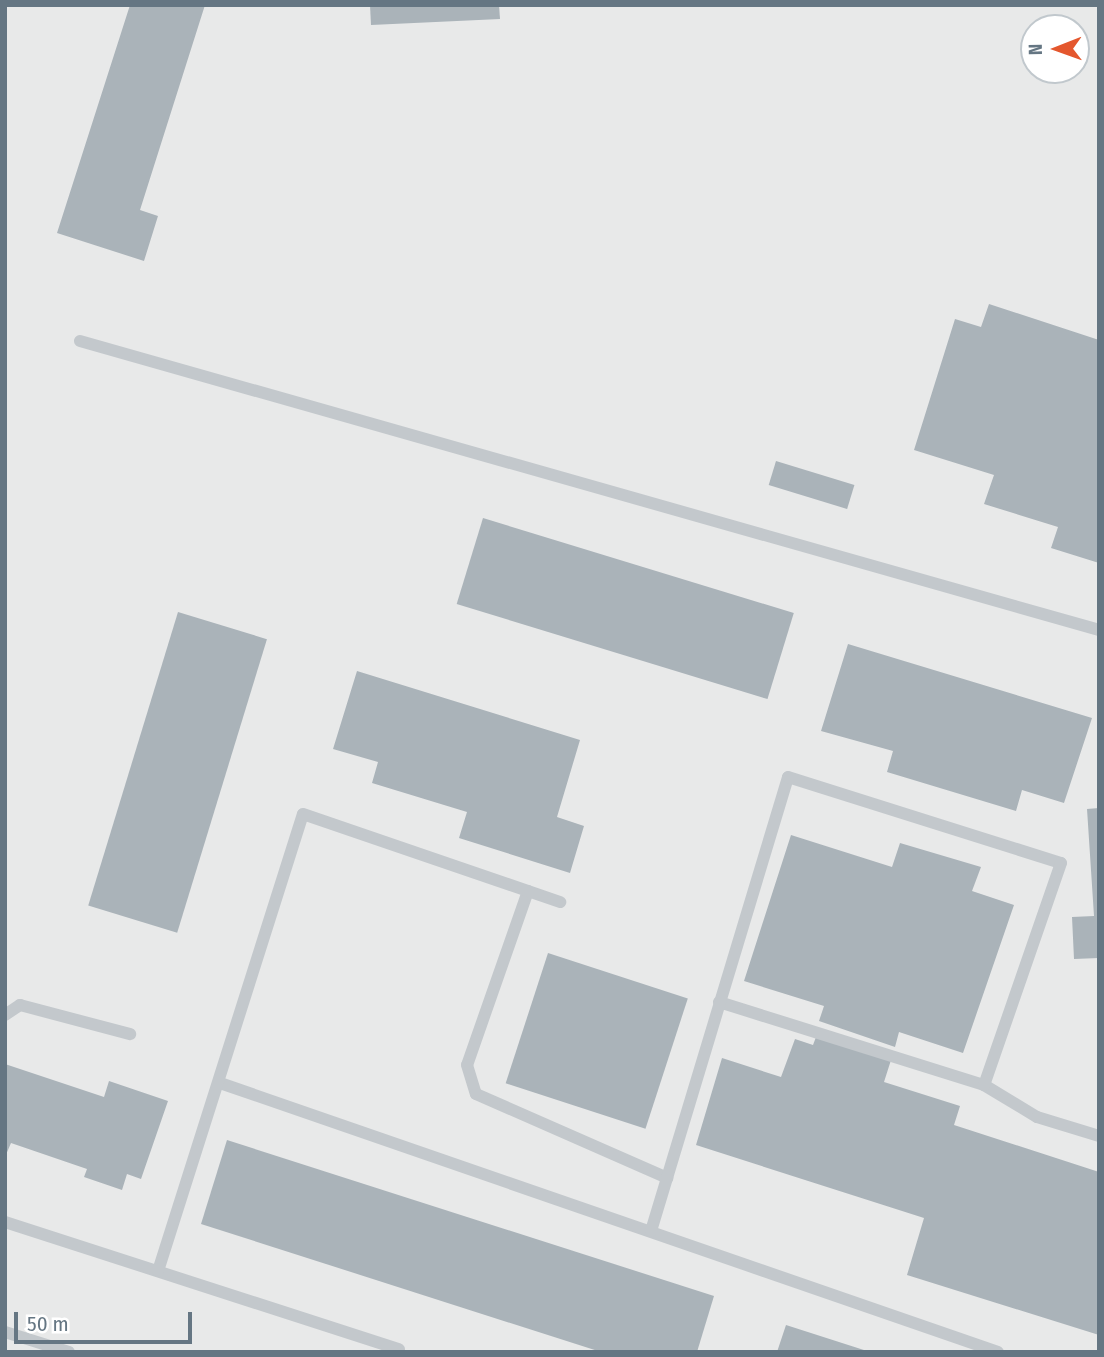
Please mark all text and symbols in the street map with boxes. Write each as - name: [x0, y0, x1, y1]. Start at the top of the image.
- north arrow: [1020, 14, 1090, 84]
- text: N: [1024, 43, 1047, 55]
- scale bar: [18, 1298, 196, 1342]
- text: 50 m: [27, 1311, 69, 1337]

